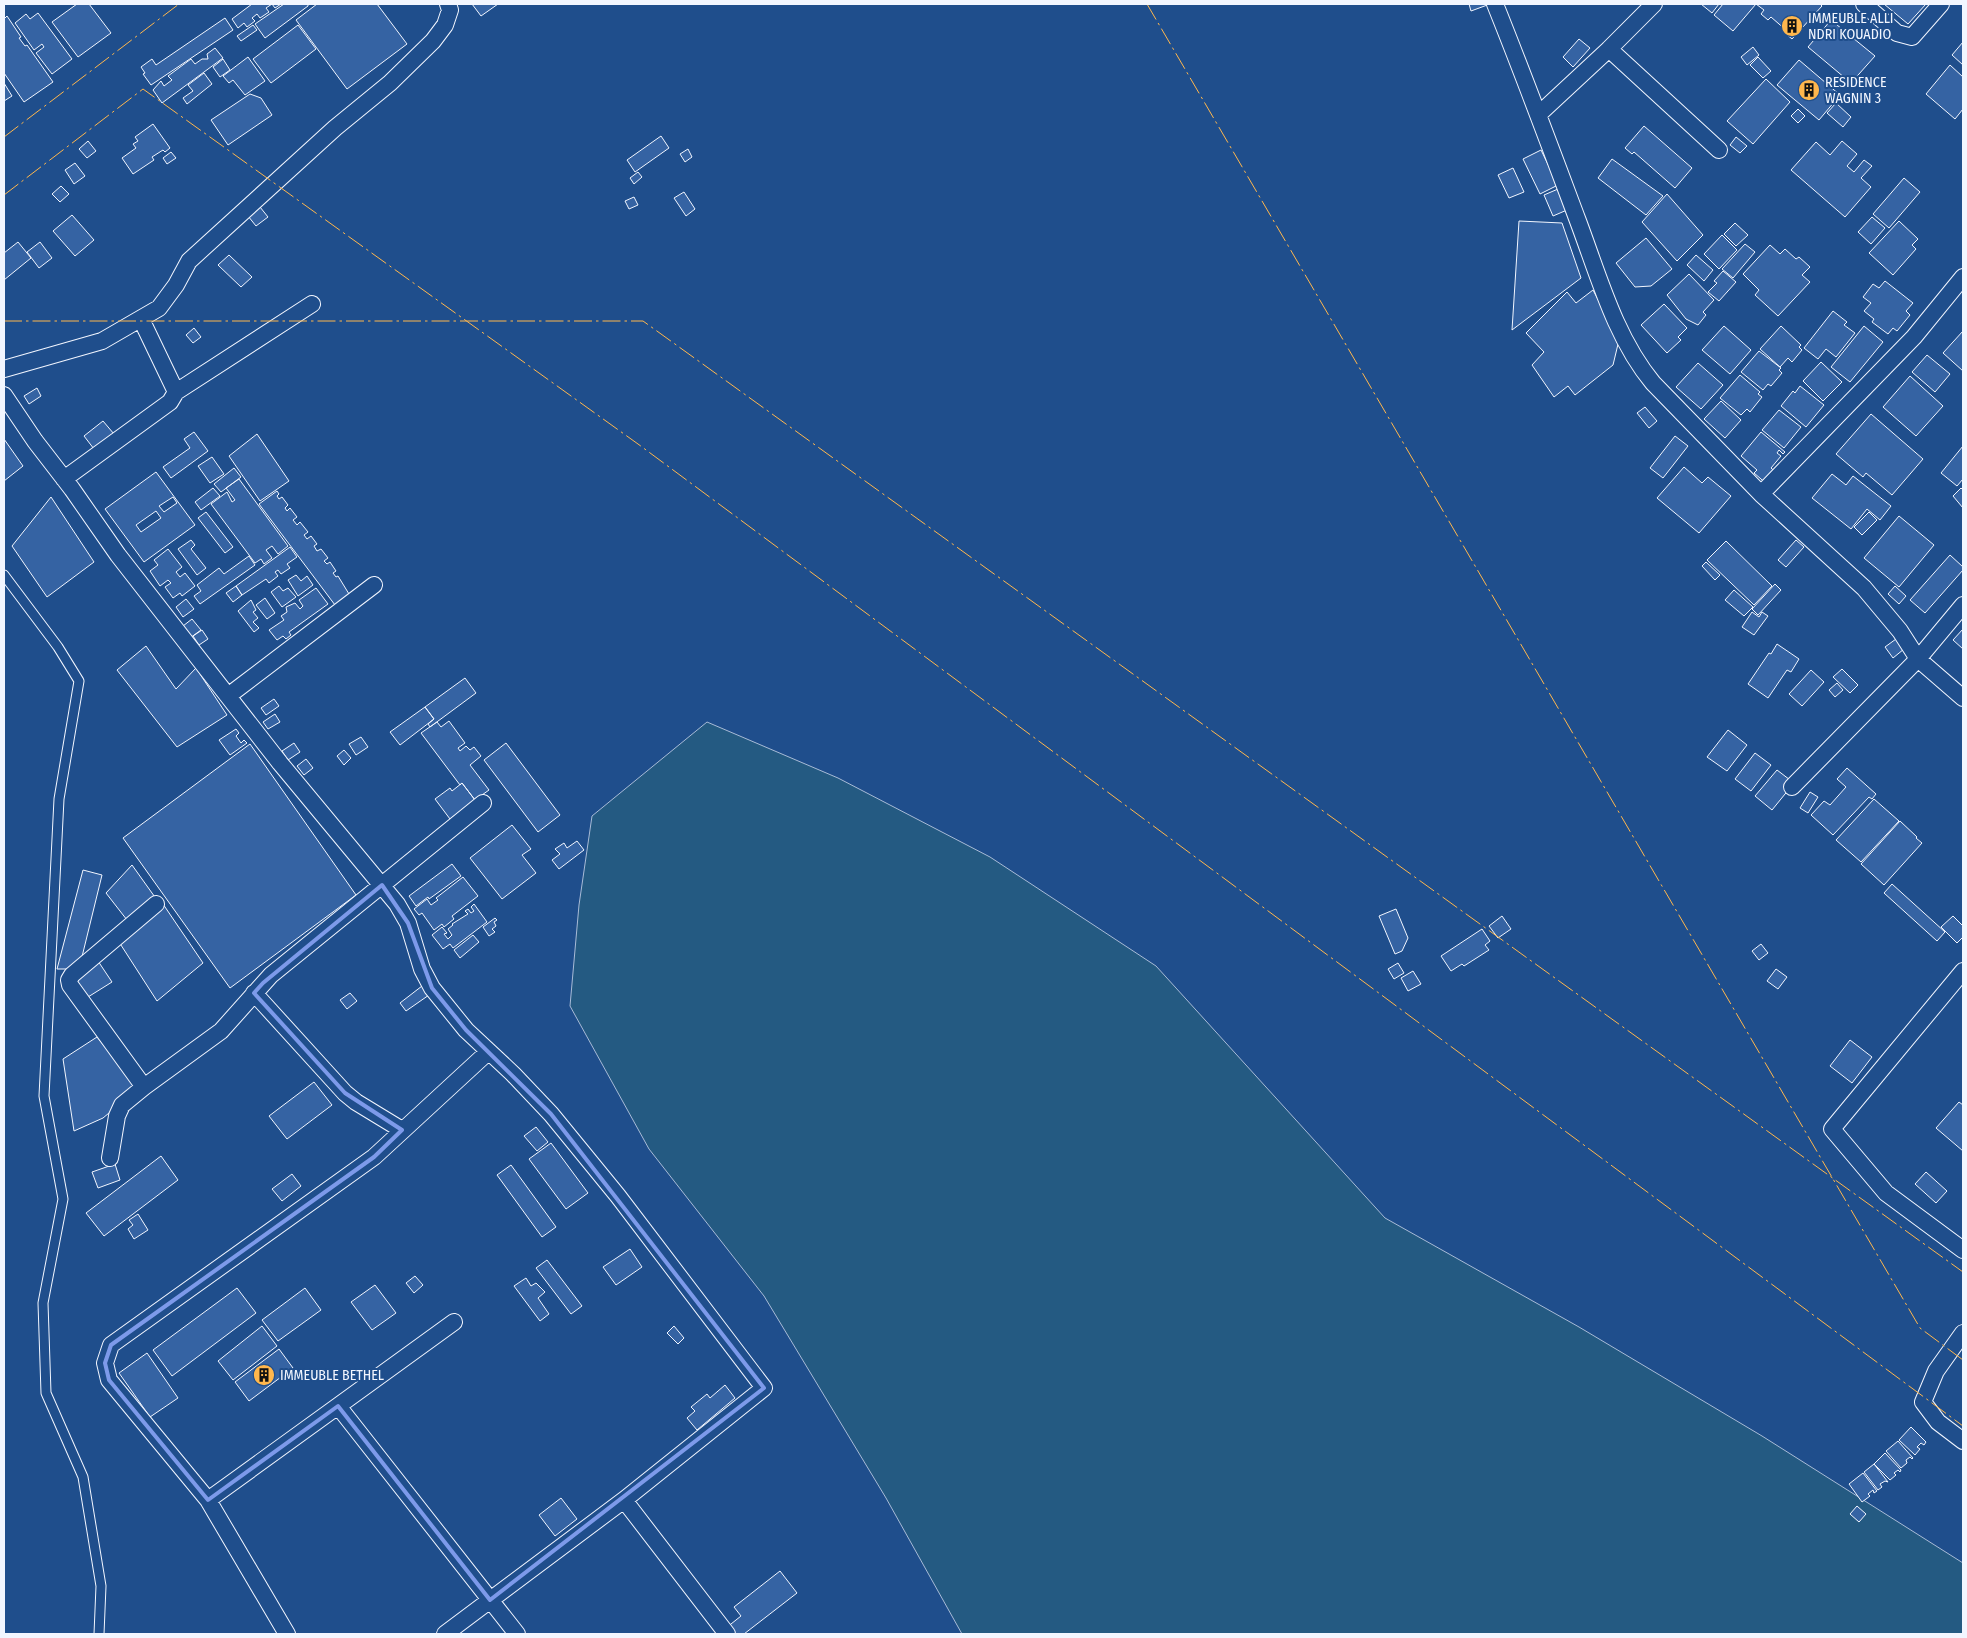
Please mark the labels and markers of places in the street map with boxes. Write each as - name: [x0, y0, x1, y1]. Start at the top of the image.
- place label: IMMEUBLE ALLI NDRI KOUADIO: [1808, 10, 1894, 43]
- building icon: IMMEUBLE ALLI NDRI KOUADIO: [1780, 14, 1804, 38]
- place label: RESIDENCE WAGNIN 3: [1825, 74, 1887, 107]
- building icon: RESIDENCE WAGNIN 3: [1797, 78, 1821, 102]
- building icon: IMMEUBLE BETHEL: [252, 1363, 276, 1387]
- place label: IMMEUBLE BETHEL: [280, 1367, 384, 1384]

